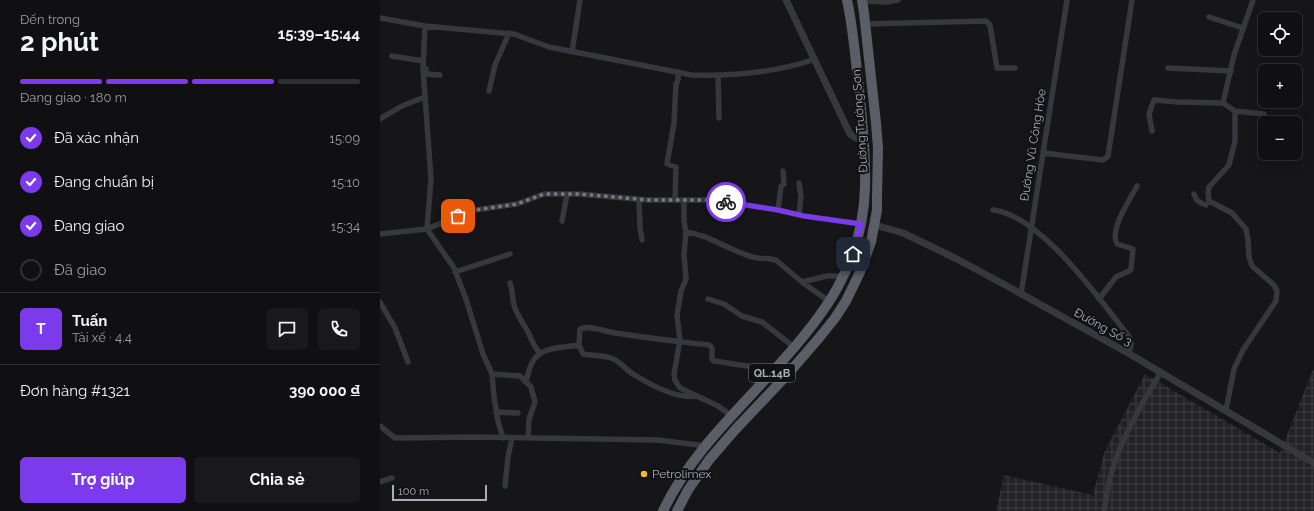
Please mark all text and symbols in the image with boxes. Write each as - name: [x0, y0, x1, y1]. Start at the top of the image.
- text: Đến trong: [20, 12, 80, 27]
- map controls: [1258, 12, 1302, 160]
- button: locate: [1258, 12, 1302, 56]
- text: 15:39–15:44: [278, 25, 360, 43]
- text: 2 phút: [20, 27, 99, 57]
- button: +: [1258, 64, 1302, 108]
- street label: Đường Trường Sơn: [849, 69, 871, 173]
- street label: Đường Vũ Công Hòe: [1017, 88, 1049, 202]
- text: Đang giao · 180 m: [20, 90, 127, 105]
- button: −: [1258, 116, 1302, 160]
- icon: check: [20, 127, 42, 149]
- text: Đã xác nhận: [54, 129, 139, 147]
- text: 15:09: [329, 131, 360, 146]
- icon: check: [20, 171, 42, 193]
- text: Đang chuẩn bị: [54, 173, 154, 191]
- text: 15:10: [331, 175, 360, 190]
- courier: [706, 182, 746, 222]
- icon: bike: [715, 191, 737, 213]
- pin: [441, 199, 475, 233]
- icon: bag: [447, 205, 469, 227]
- icon: check: [20, 215, 42, 237]
- text: Đang giao: [54, 217, 124, 235]
- text: 15:34: [331, 219, 360, 234]
- pin: [836, 237, 870, 271]
- icon: home: [842, 243, 864, 265]
- text: Đã giao: [54, 261, 106, 279]
- street label: Đường Số 3: [1071, 305, 1135, 349]
- button: chat: [266, 308, 308, 350]
- button: phone: [318, 308, 360, 350]
- text: Tuấn: [72, 312, 107, 330]
- text: T: [36, 320, 46, 338]
- text: Tài xế · 4.4: [72, 330, 132, 345]
- road number: QL.14B: [749, 364, 795, 382]
- text: Đơn hàng #1321: [20, 382, 130, 400]
- text: 390 000 ₫: [289, 382, 360, 400]
- button: Trợ giúp: [20, 457, 186, 503]
- button: Chia sẻ: [194, 457, 360, 503]
- place label: Petrolimex: [652, 467, 711, 481]
- marker: Petrolimex: [639, 469, 649, 479]
- scale bar: [392, 483, 487, 502]
- text: 100 m: [398, 485, 429, 498]

